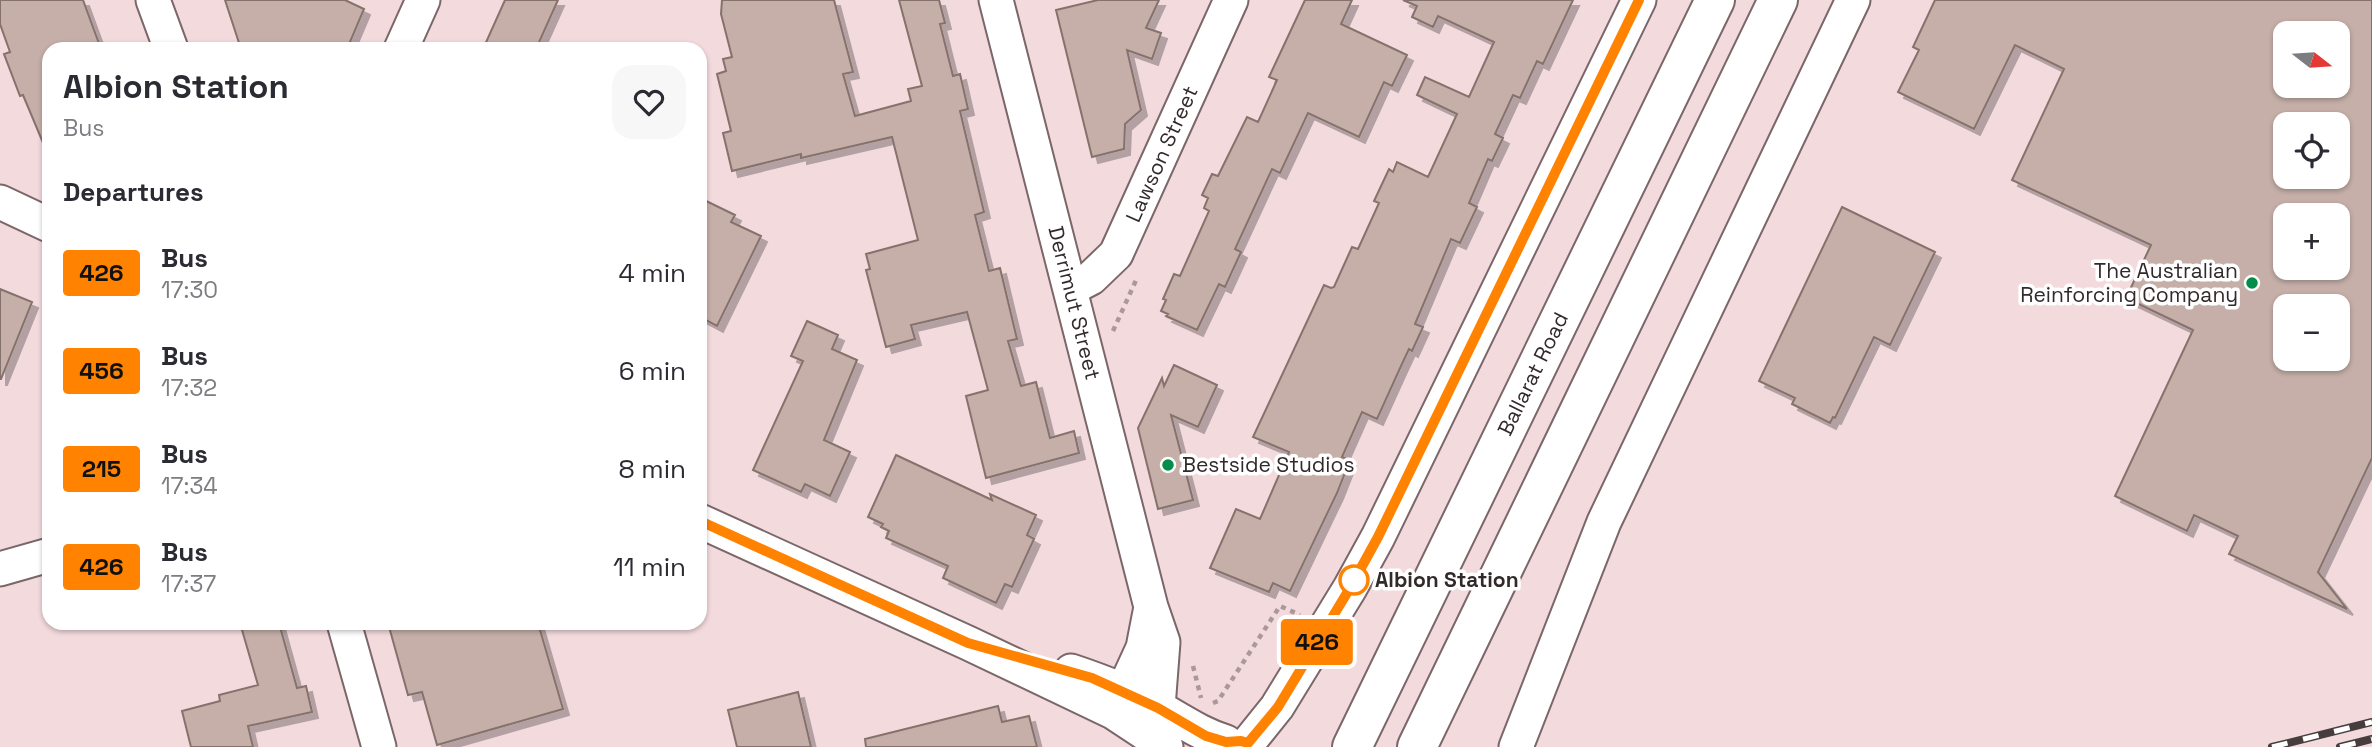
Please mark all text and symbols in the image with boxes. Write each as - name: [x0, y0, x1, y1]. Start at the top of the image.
- north arrow: [2273, 21, 2350, 98]
- map controls: [2273, 21, 2350, 371]
- button: heart: [612, 65, 686, 139]
- text: Albion Station: [63, 66, 289, 108]
- street label: Lawson Street: [1119, 81, 1204, 226]
- button: locate: [2273, 112, 2350, 189]
- text: Bus: [63, 113, 104, 143]
- text: Departures: [63, 175, 204, 209]
- button: +: [2273, 203, 2350, 280]
- street label: Derrimut Street: [1042, 223, 1107, 382]
- text: Bus: [161, 241, 208, 275]
- text: 4 min: [618, 256, 686, 290]
- text: 426: [79, 257, 124, 288]
- place label: The Australian Reinforcing Company: [2020, 257, 2238, 308]
- text: 17:30: [161, 275, 218, 305]
- marker: The Australian Reinforcing Company: [2244, 275, 2260, 291]
- button: −: [2273, 294, 2350, 371]
- street label: Ballarat Road: [1491, 308, 1574, 440]
- text: Bus: [161, 339, 208, 373]
- text: 6 min: [619, 354, 686, 388]
- text: 456: [79, 355, 124, 386]
- text: 17:32: [161, 373, 217, 403]
- text: Bus: [161, 437, 208, 471]
- place label: Bestside Studios: [1182, 451, 1354, 478]
- text: 8 min: [618, 452, 686, 486]
- text: 215: [82, 453, 121, 484]
- marker: Bestside Studios: [1160, 457, 1176, 473]
- text: 17:34: [161, 471, 218, 501]
- text: Bus: [161, 535, 208, 569]
- text: 11 min: [613, 550, 686, 584]
- text: 426: [79, 551, 124, 582]
- marker: Albion Station: [1339, 565, 1369, 595]
- place label: Albion Station: [1375, 566, 1519, 593]
- text: 17:37: [161, 569, 216, 599]
- line badge: 426: [1277, 619, 1357, 665]
- text: 426: [1295, 626, 1339, 657]

